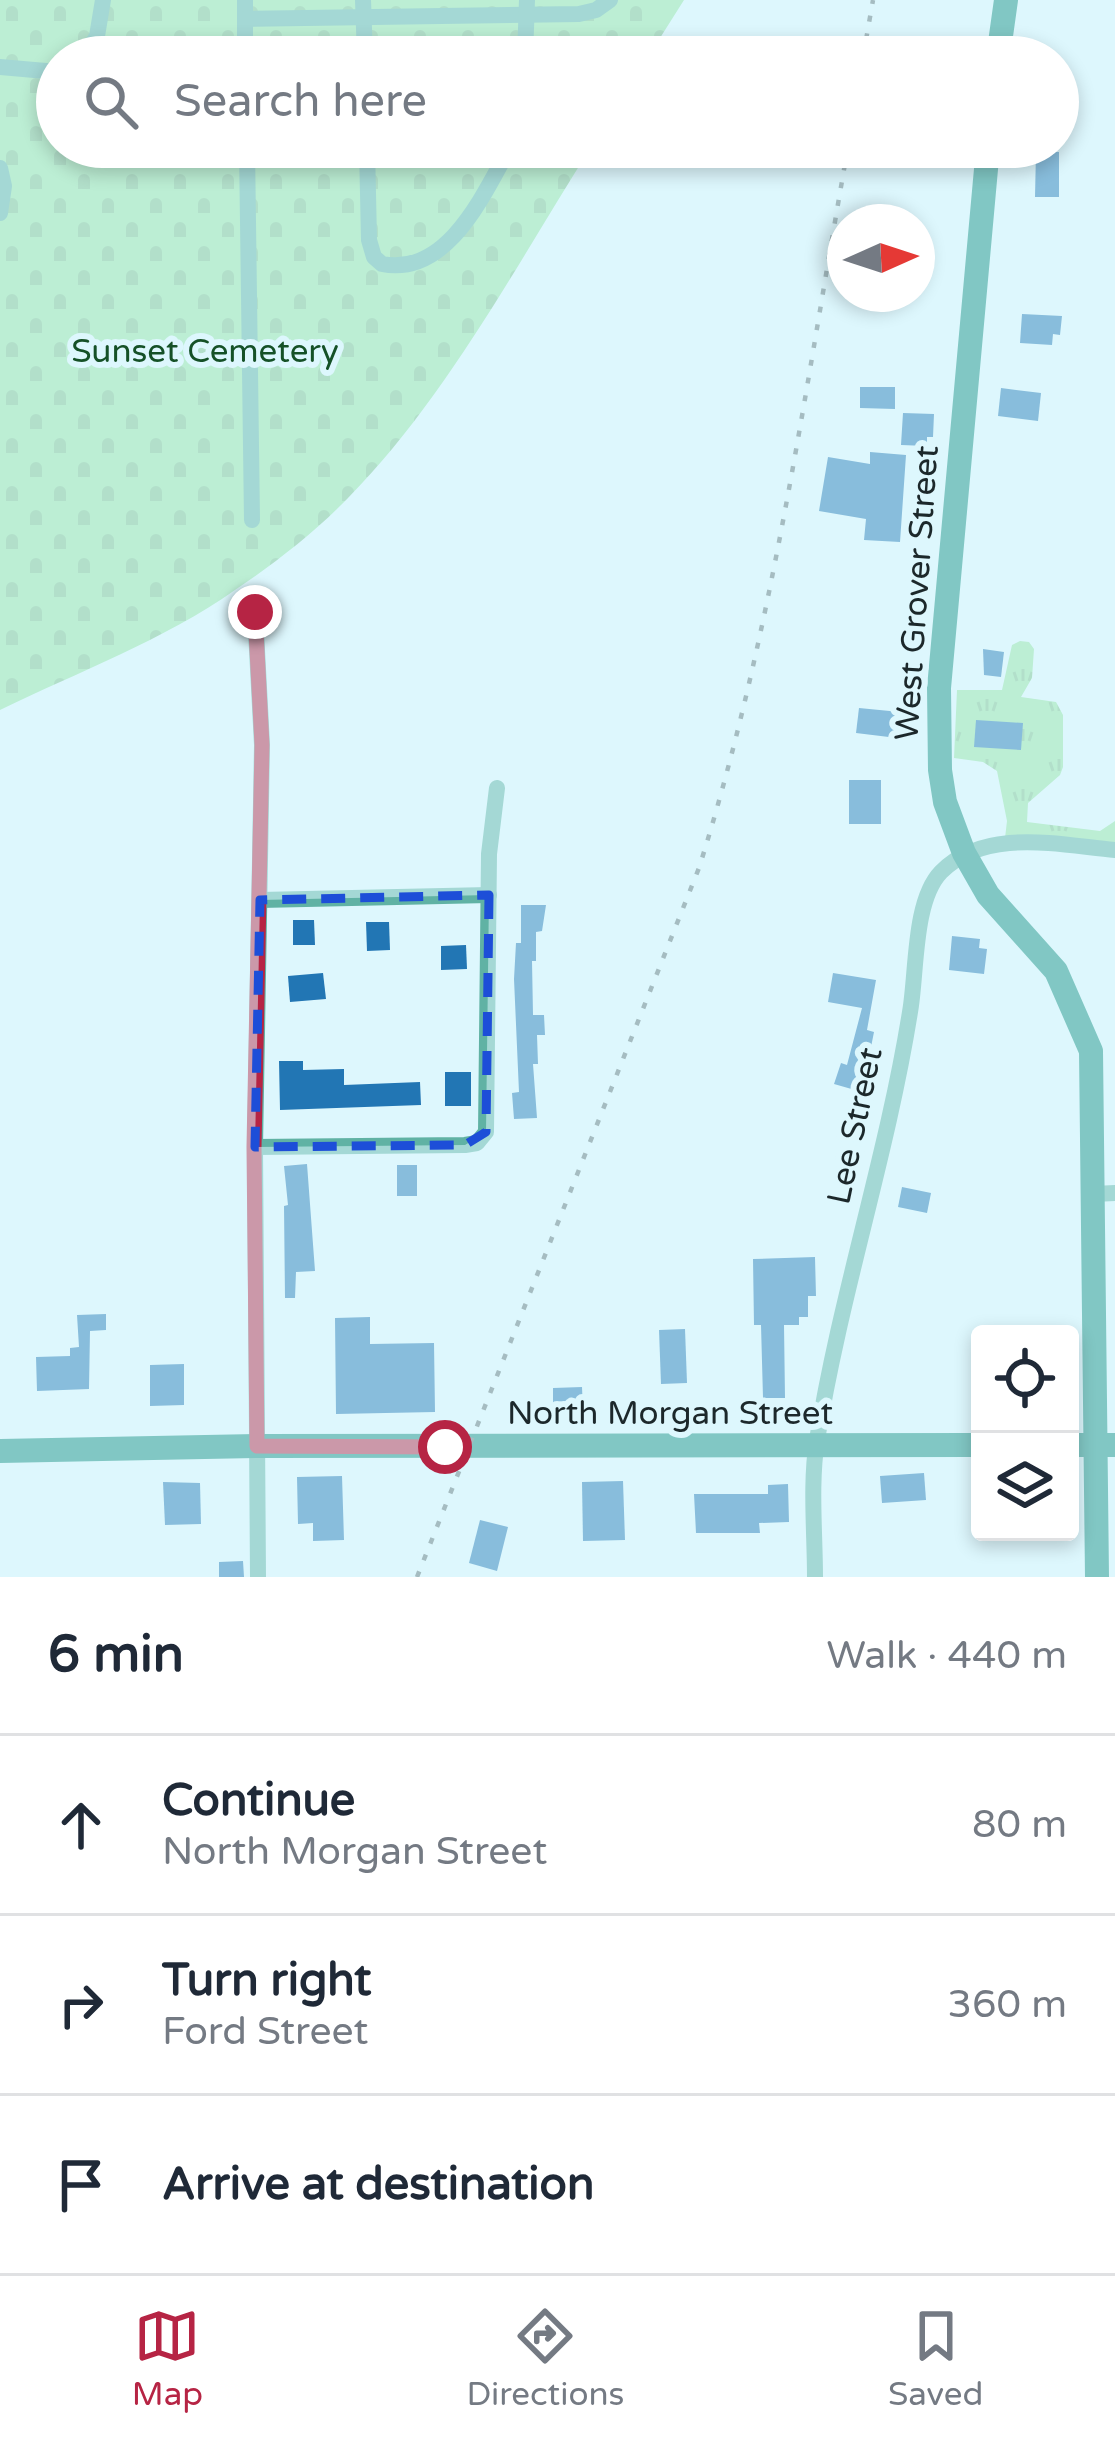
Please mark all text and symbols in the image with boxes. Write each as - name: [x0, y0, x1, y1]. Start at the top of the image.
- search box: [36, 36, 1079, 168]
- icon: search: [78, 69, 144, 135]
- text: Search here: [174, 75, 427, 129]
- north arrow: [827, 204, 935, 312]
- park label: Sunset Cemetery: [71, 332, 339, 371]
- street label: West Grover Street: [887, 444, 947, 742]
- route end: [228, 585, 282, 639]
- street label: Lee Street: [819, 1044, 891, 1208]
- map controls: [971, 1325, 1079, 1541]
- button: locate: [971, 1325, 1079, 1433]
- street label: North Morgan Street: [507, 1394, 833, 1433]
- route start: [418, 1420, 472, 1474]
- button: layers: [971, 1433, 1079, 1541]
- text: 6 min: [48, 1624, 184, 1686]
- text: Walk · 440 m: [826, 1632, 1067, 1679]
- text: Continue: [162, 1774, 355, 1828]
- icon: ahead: [48, 1792, 114, 1858]
- text: 80 m: [972, 1801, 1067, 1848]
- text: North Morgan Street: [162, 1828, 547, 1875]
- text: Turn right: [162, 1954, 371, 2008]
- icon: right: [48, 1972, 114, 2038]
- text: 360 m: [948, 1981, 1067, 2028]
- text: Ford Street: [162, 2008, 368, 2055]
- icon: arrive: [48, 2152, 114, 2218]
- text: Arrive at destination: [162, 2158, 594, 2212]
- tab: Map: [132, 2303, 203, 2414]
- tab: Directions: [467, 2303, 624, 2414]
- tab: Saved: [888, 2303, 983, 2414]

